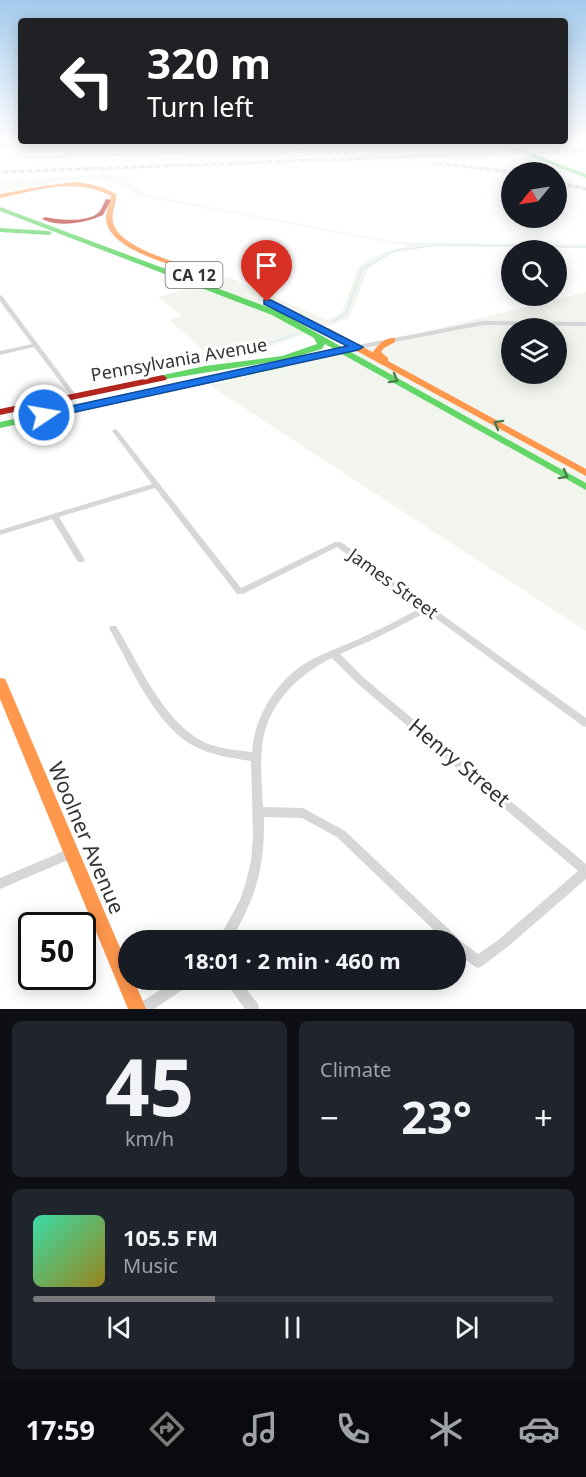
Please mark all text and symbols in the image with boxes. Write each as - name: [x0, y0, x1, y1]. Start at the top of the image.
- text: 320 m: [147, 34, 271, 91]
- icon: left: [48, 42, 126, 120]
- text: Turn left: [147, 88, 253, 125]
- north arrow: [501, 162, 567, 228]
- map controls: [501, 162, 567, 384]
- pin: [241, 240, 292, 302]
- button: search: [501, 240, 567, 306]
- icon: arrive: [250, 249, 283, 282]
- road number: CA 12: [166, 262, 222, 288]
- button: layers: [501, 318, 567, 384]
- street label: Pennsylvania Avenue: [89, 332, 269, 386]
- one-way arrow: [388, 372, 398, 383]
- position arrow: [12, 383, 76, 447]
- one-way arrow: [494, 420, 504, 431]
- one-way arrow: [558, 468, 568, 479]
- street label: James Street: [342, 541, 444, 624]
- street label: Henry Street: [403, 712, 516, 813]
- street label: Woolner Avenue: [42, 757, 132, 918]
- speed limit sign: 50: [18, 912, 96, 990]
- text: 18:01 · 2 min · 460 m: [183, 945, 401, 975]
- text: 45: [105, 1033, 194, 1139]
- text: Climate: [320, 1056, 391, 1083]
- text: 23°: [401, 1086, 472, 1147]
- text: −: [320, 1095, 339, 1140]
- text: +: [534, 1095, 553, 1140]
- text: km/h: [125, 1125, 174, 1152]
- text: 105.5 FM: [123, 1222, 218, 1252]
- text: Music: [123, 1252, 178, 1279]
- icon: previous: [103, 1311, 136, 1344]
- icon: pause: [276, 1311, 309, 1344]
- icon: next: [450, 1311, 483, 1344]
- icon: directions: [146, 1408, 188, 1450]
- icon: music: [239, 1408, 281, 1450]
- icon: phone: [332, 1408, 374, 1450]
- icon: climate: [425, 1408, 467, 1450]
- icon: car: [518, 1408, 560, 1450]
- text: 17:59: [26, 1411, 95, 1448]

